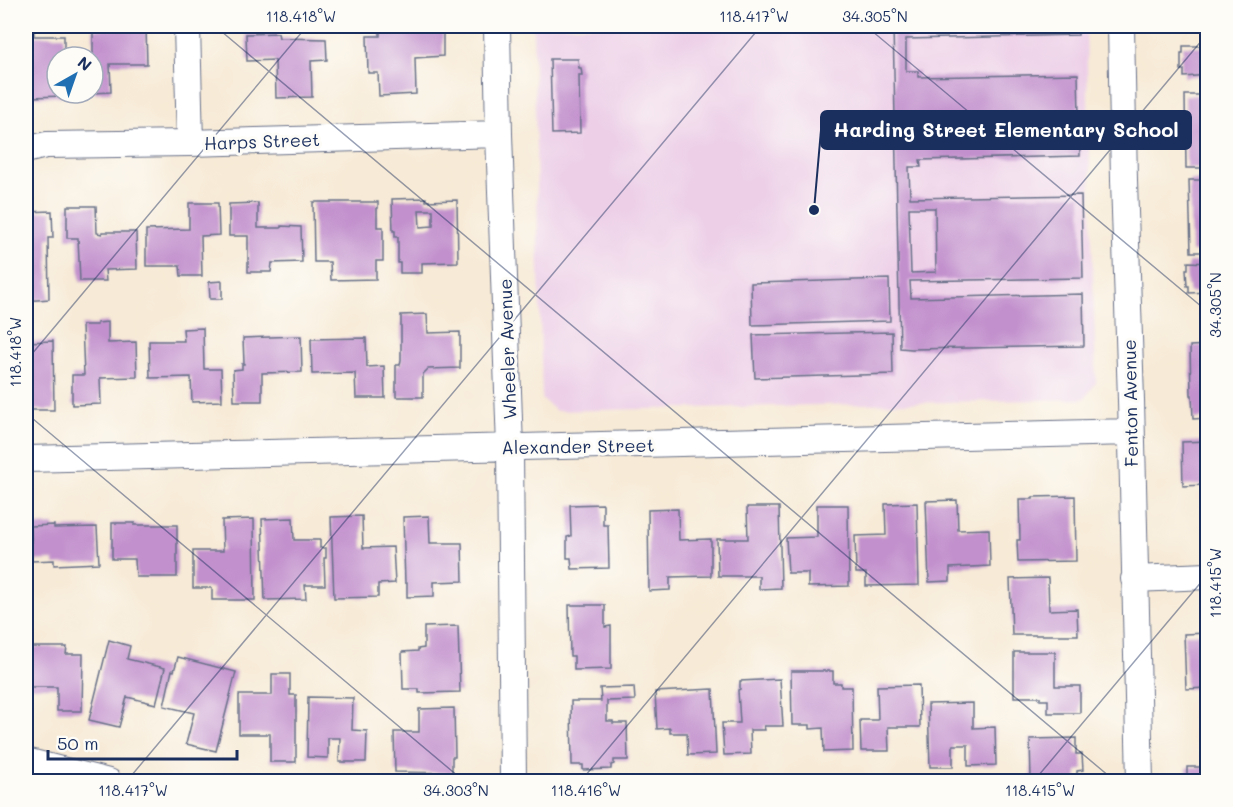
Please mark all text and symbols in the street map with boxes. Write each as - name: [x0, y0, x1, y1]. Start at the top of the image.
- text: 118.418°W: [266, 6, 336, 26]
- text: 118.417°W: [719, 6, 789, 26]
- text: 34.305°N: [842, 6, 908, 26]
- north arrow: [45, 45, 105, 105]
- text: N: [74, 51, 96, 75]
- callout: Harding Street Elementary School: [821, 111, 1191, 149]
- text: Harding Street Elementary School: [833, 116, 1179, 142]
- street label: Harps Street: [204, 127, 320, 155]
- text: 34.305°N: [1205, 272, 1225, 338]
- street label: Wheeler Avenue: [493, 278, 521, 420]
- text: 118.418°W: [5, 317, 25, 387]
- street label: Fenton Avenue: [1117, 339, 1143, 467]
- street label: Alexander Street: [501, 433, 655, 459]
- text: 118.415°W: [1205, 548, 1225, 618]
- scale bar: [48, 723, 237, 761]
- text: 50 m: [57, 731, 99, 755]
- text: 118.417°W: [98, 780, 168, 800]
- text: 34.303°N: [423, 780, 489, 800]
- text: 118.416°W: [551, 780, 621, 800]
- text: 118.415°W: [1005, 780, 1075, 800]

